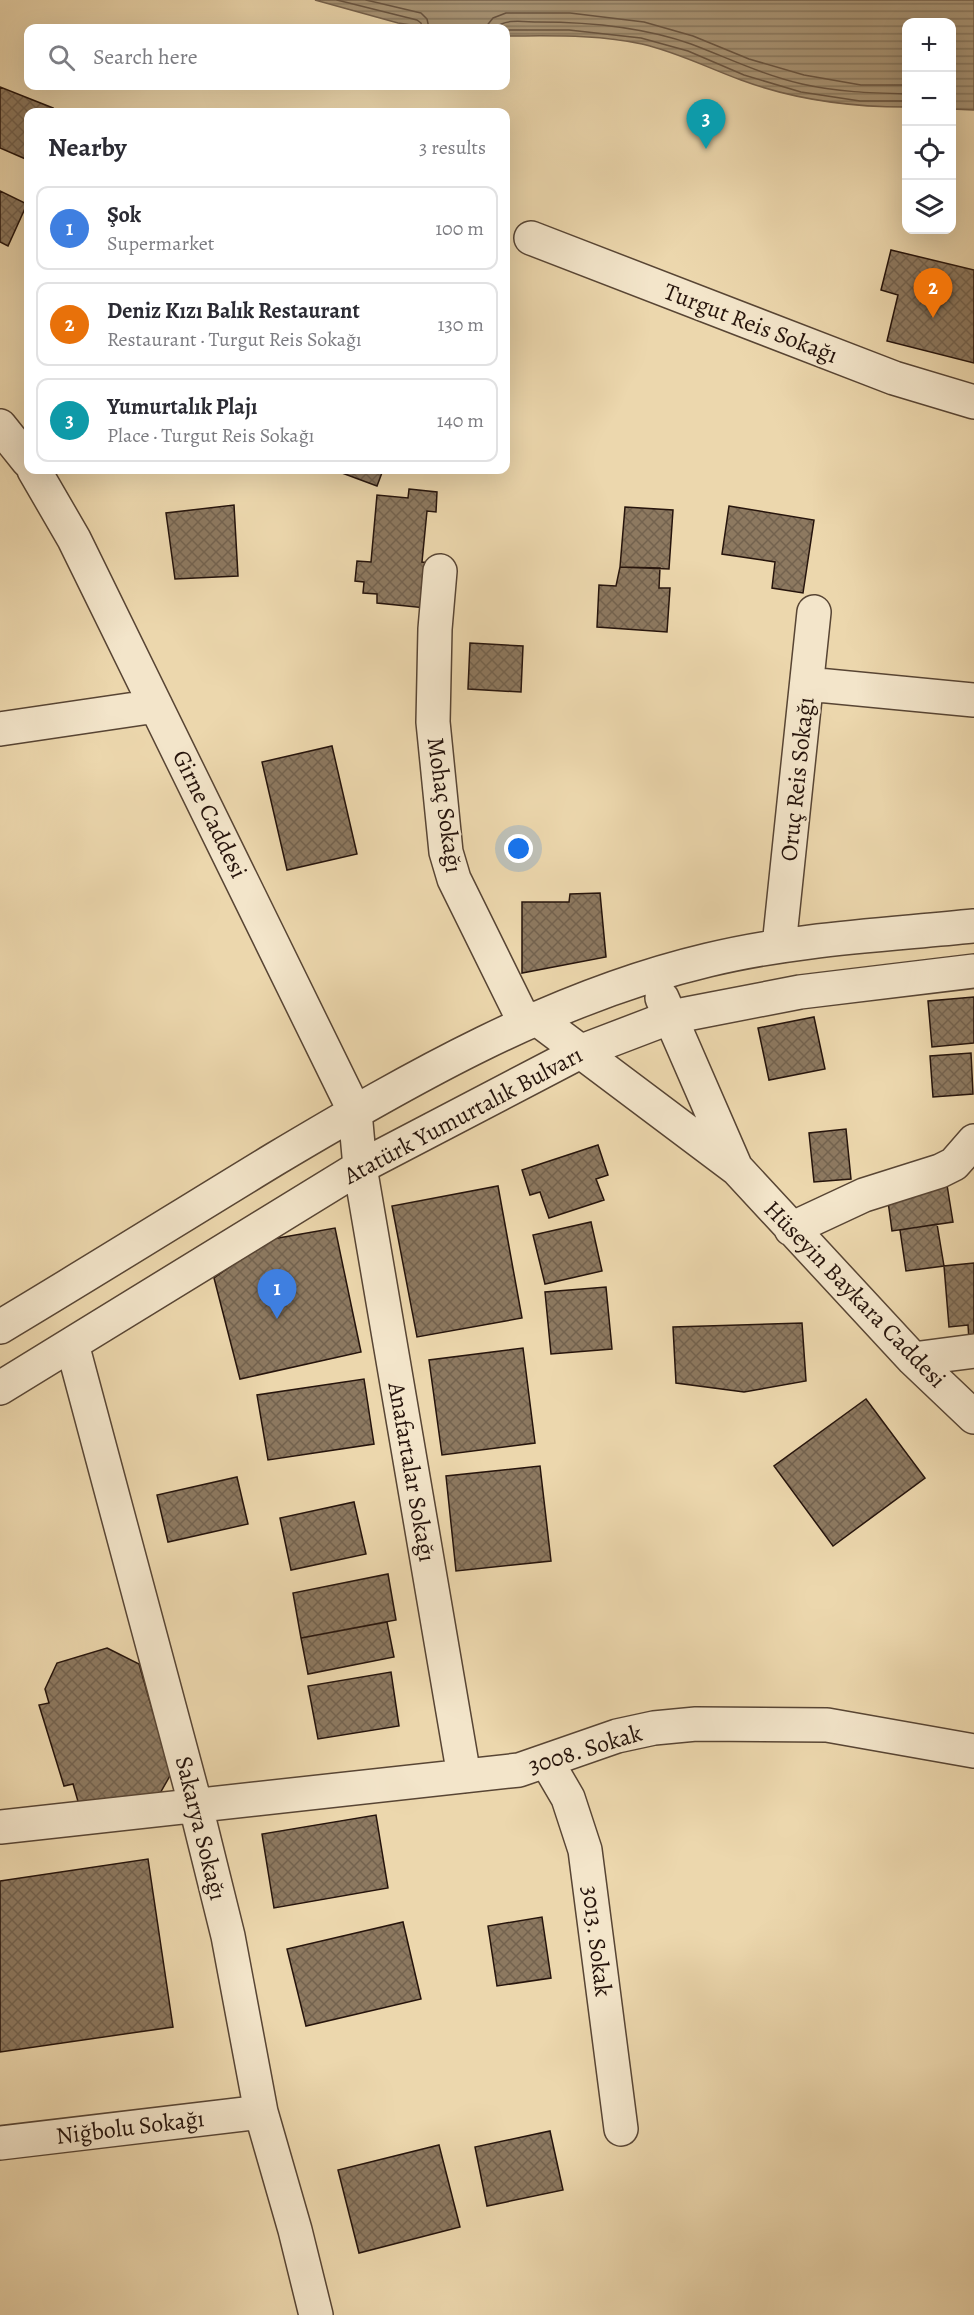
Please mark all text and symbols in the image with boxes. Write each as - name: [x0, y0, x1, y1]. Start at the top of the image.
- map controls: [902, 18, 956, 234]
- button: +: [902, 18, 956, 72]
- search box: [24, 24, 510, 90]
- icon: search: [45, 41, 78, 74]
- text: Search here: [93, 42, 198, 72]
- button: −: [902, 72, 956, 126]
- pin: 3: [686, 100, 726, 149]
- button: locate: [902, 126, 956, 180]
- text: Nearby: [48, 130, 127, 165]
- text: 3 results: [419, 134, 486, 161]
- button: layers: [902, 180, 956, 234]
- text: Şok: [107, 200, 141, 230]
- text: 1: [66, 215, 73, 242]
- text: 100 m: [435, 215, 484, 242]
- text: Supermarket: [107, 230, 214, 257]
- pin: 2: [914, 268, 952, 318]
- street label: Turgut Reis Sokağı: [660, 275, 842, 371]
- text: Deniz Kızı Balık Restaurant: [107, 296, 360, 326]
- text: 2: [65, 311, 74, 338]
- text: 130 m: [438, 311, 484, 338]
- text: Restaurant · Turgut Reis Sokağı: [107, 326, 362, 353]
- text: Yumurtalık Plajı: [107, 392, 257, 422]
- text: 3: [65, 407, 74, 434]
- text: 140 m: [437, 407, 484, 434]
- text: Place · Turgut Reis Sokağı: [107, 422, 314, 449]
- street label: Oruç Reis Sokağı: [772, 695, 822, 863]
- street label: Mohaç Sokağı: [420, 735, 470, 875]
- street label: Girne Caddesi: [165, 744, 255, 884]
- your location: [504, 834, 533, 863]
- street label: Atatürk Yumurtalık Bulvarı: [337, 1038, 588, 1192]
- street label: Hüseyin Baykara Caddesi: [757, 1193, 953, 1395]
- pin: 1: [258, 1270, 296, 1319]
- street label: Anafartalar Sokağı: [380, 1379, 444, 1564]
- street label: 3008. Sokak: [524, 1716, 646, 1781]
- street label: Sakarya Sokağı: [168, 1753, 234, 1903]
- street label: 3013. Sokak: [574, 1884, 620, 1998]
- street label: Niğbolu Sokağı: [54, 2102, 206, 2152]

